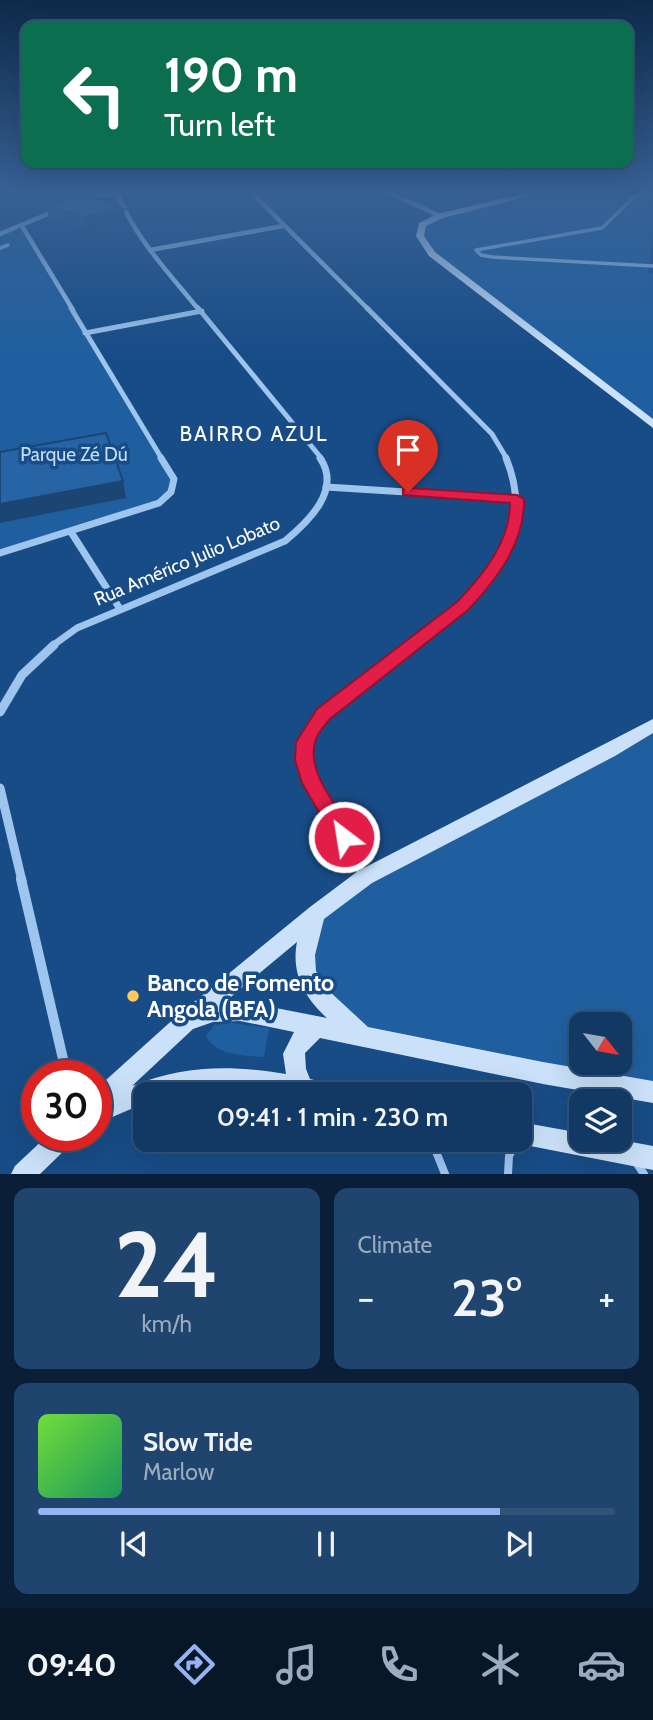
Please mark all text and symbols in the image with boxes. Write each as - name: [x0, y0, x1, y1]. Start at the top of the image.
- text: 190 m: [164, 45, 298, 104]
- icon: left: [49, 49, 140, 140]
- text: Turn left: [164, 105, 275, 144]
- pin: [378, 420, 438, 492]
- district label: BAIRRO AZUL: [179, 421, 329, 446]
- icon: arrive: [389, 431, 427, 469]
- park label: Parque Zé Dú: [20, 443, 128, 466]
- street label: Rua Américo Julio Lobato: [91, 511, 283, 611]
- position arrow: [307, 800, 381, 874]
- place label: Banco de Fomento Angola (BFA): [147, 969, 334, 1023]
- marker: Banco de Fomento Angola (BFA): [125, 988, 141, 1004]
- north arrow: [569, 1012, 632, 1074]
- map controls: [569, 1012, 632, 1152]
- speed limit sign: 30: [21, 1060, 112, 1151]
- button: layers: [569, 1089, 632, 1152]
- text: 09:41 · 1 min · 230 m: [217, 1101, 448, 1133]
- text: 24: [114, 1209, 219, 1320]
- text: Climate: [358, 1231, 432, 1259]
- text: 23°: [451, 1266, 522, 1329]
- text: −: [358, 1274, 374, 1321]
- text: +: [598, 1274, 615, 1321]
- text: km/h: [142, 1310, 192, 1338]
- text: Slow Tide: [143, 1426, 253, 1458]
- text: Marlow: [143, 1458, 214, 1486]
- icon: previous: [115, 1525, 153, 1563]
- icon: pause: [307, 1525, 345, 1563]
- icon: next: [500, 1525, 538, 1563]
- icon: directions: [170, 1640, 219, 1689]
- icon: music: [272, 1640, 321, 1689]
- icon: phone: [374, 1640, 423, 1689]
- icon: climate: [476, 1640, 525, 1689]
- icon: car: [577, 1640, 626, 1689]
- text: 09:40: [26, 1645, 117, 1684]

